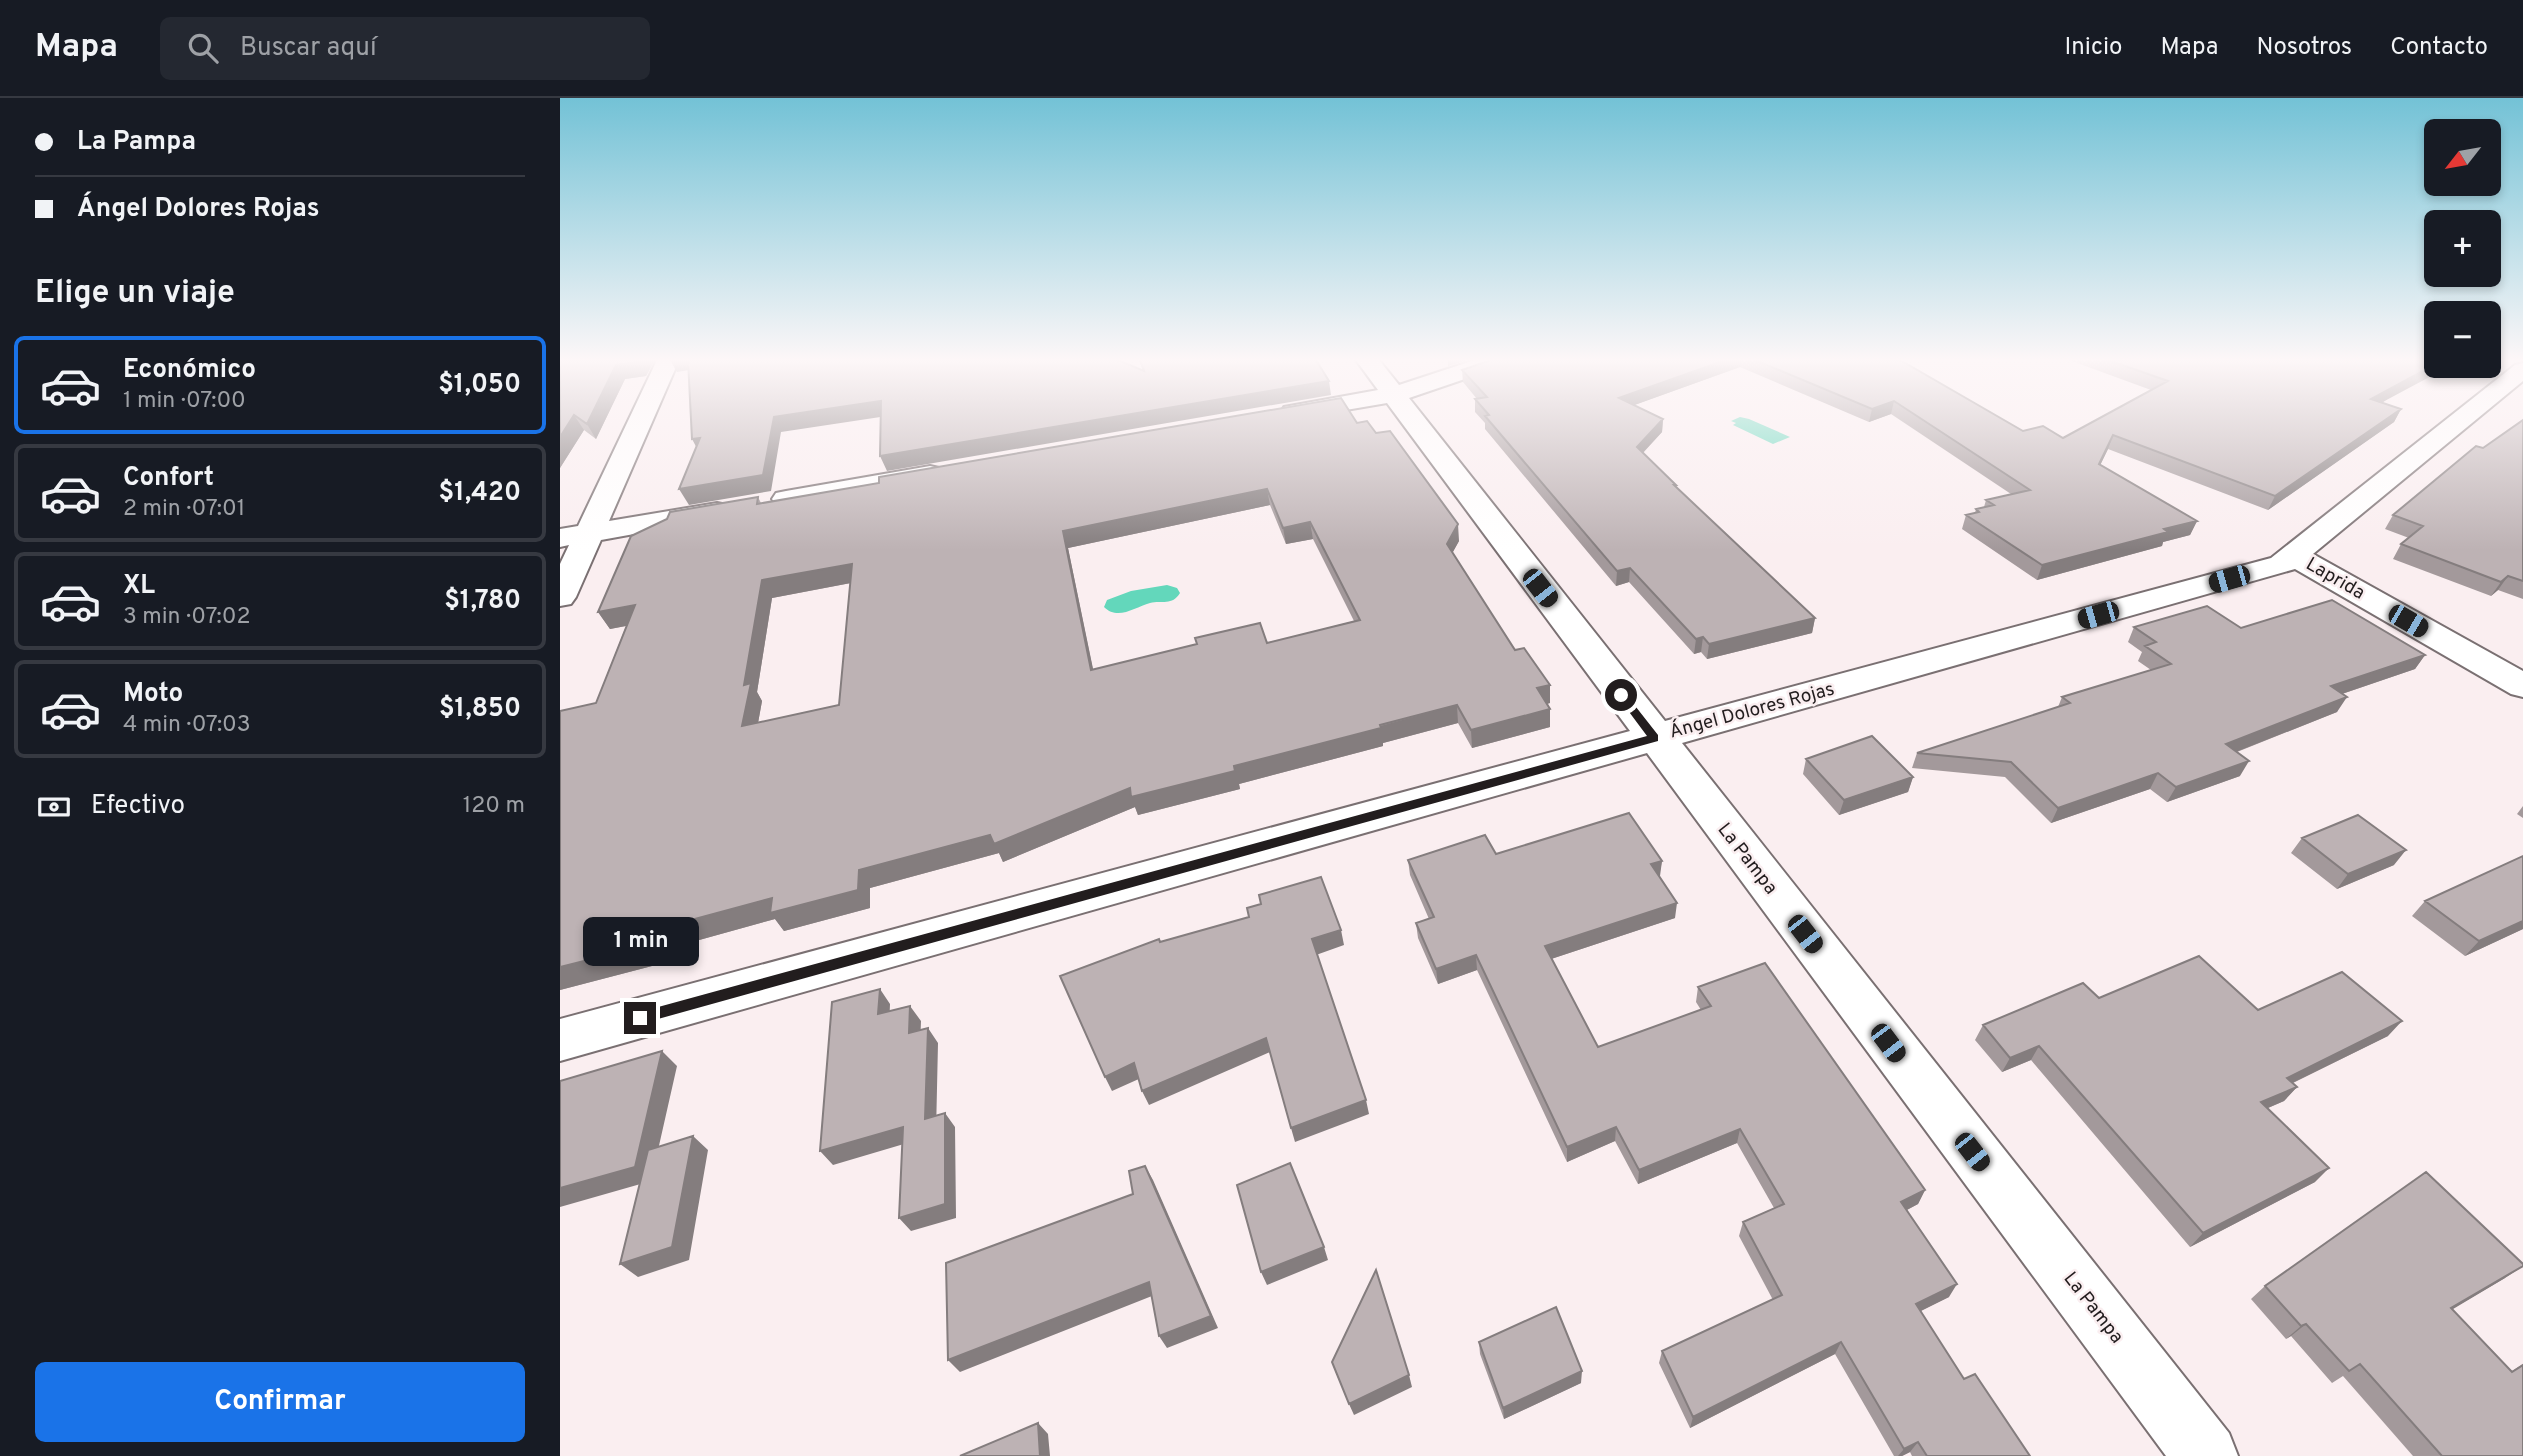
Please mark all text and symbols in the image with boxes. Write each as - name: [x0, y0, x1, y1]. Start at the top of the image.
- search box: [160, 17, 650, 80]
- text: Mapa: [35, 27, 118, 69]
- icon: search: [184, 29, 222, 67]
- text: Buscar aquí: [240, 32, 377, 65]
- text: Inicio: [2065, 33, 2122, 63]
- text: Mapa: [2160, 33, 2219, 63]
- text: Nosotros: [2257, 33, 2352, 63]
- text: Contacto: [2390, 33, 2488, 63]
- north arrow: [2424, 119, 2501, 196]
- map controls: [2424, 119, 2501, 378]
- text: La Pampa: [77, 126, 196, 159]
- text: Ángel Dolores Rojas: [77, 193, 320, 226]
- button: +: [2424, 210, 2501, 287]
- text: Elige un viaje: [35, 274, 235, 314]
- button: −: [2424, 301, 2501, 378]
- icon: car: [39, 354, 102, 417]
- text: Económico: [123, 354, 256, 387]
- text: $1,050: [438, 369, 521, 402]
- text: 1 min · 07:00: [123, 387, 246, 416]
- icon: car: [39, 462, 102, 525]
- text: Confort: [123, 462, 214, 495]
- text: $1,420: [438, 477, 521, 510]
- text: 2 min · 07:01: [123, 495, 245, 524]
- street label: Laprida: [2301, 553, 2369, 605]
- car: [2206, 563, 2253, 595]
- car: [1519, 565, 1562, 611]
- icon: car: [39, 570, 102, 633]
- text: XL: [123, 570, 155, 603]
- text: $1,780: [444, 585, 521, 618]
- car: [2075, 599, 2122, 631]
- car: [2385, 601, 2432, 641]
- text: 3 min · 07:02: [123, 603, 251, 632]
- street label: Ángel Dolores Rojas: [1667, 676, 1837, 745]
- icon: car: [39, 678, 102, 741]
- text: Moto: [123, 678, 183, 711]
- route start: [1605, 679, 1637, 711]
- text: $1,850: [439, 693, 521, 726]
- text: 4 min · 07:03: [123, 711, 251, 740]
- icon: cash: [35, 788, 73, 826]
- text: Efectivo: [91, 790, 185, 823]
- text: 120 m: [463, 792, 525, 821]
- street label: La Pampa: [1712, 818, 1782, 900]
- car: [1784, 911, 1827, 957]
- callout: 1 min: [582, 916, 698, 965]
- text: 1 min: [613, 927, 669, 956]
- route end: [624, 1002, 656, 1034]
- car: [1867, 1020, 1910, 1066]
- car: [1951, 1129, 1994, 1175]
- street label: La Pampa: [2058, 1267, 2128, 1349]
- button: Confirmar: [35, 1362, 525, 1442]

